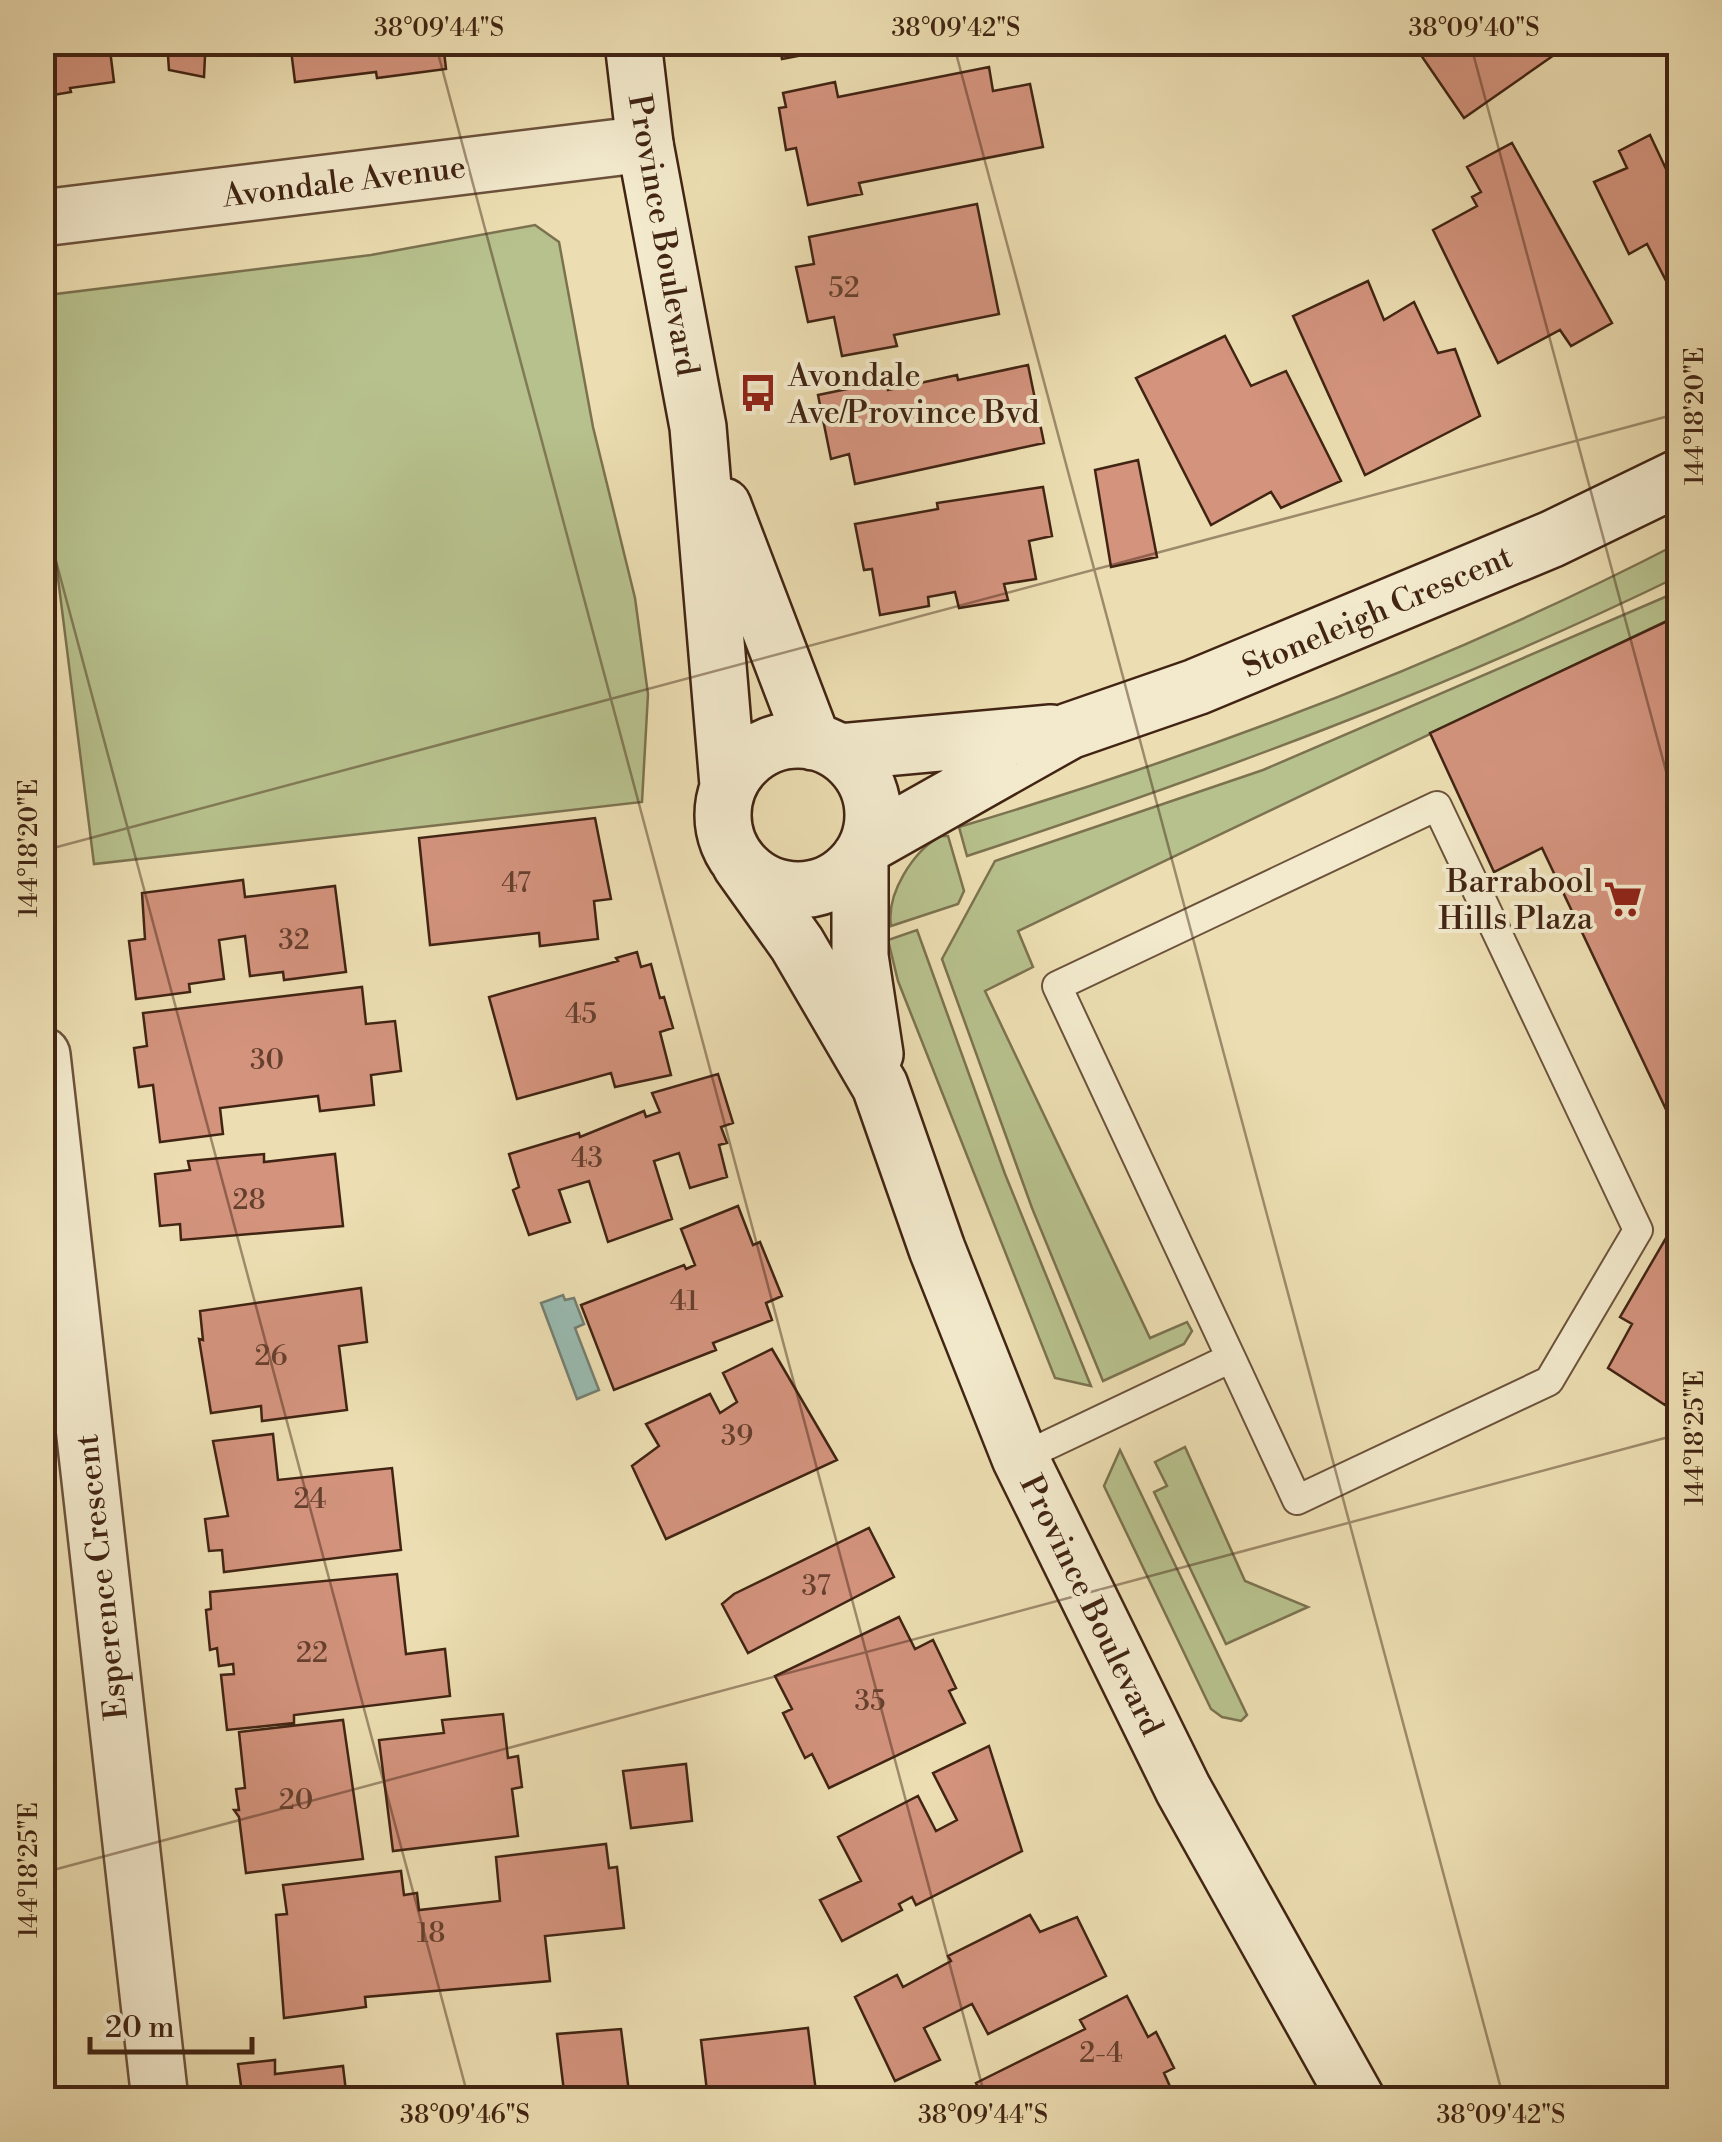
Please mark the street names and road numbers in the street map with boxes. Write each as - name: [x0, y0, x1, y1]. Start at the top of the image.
- street label: Province Boulevard: [619, 91, 707, 379]
- street label: Avondale Avenue: [219, 147, 468, 217]
- street label: Stoneleigh Crescent: [1236, 537, 1518, 687]
- street label: Esperence Crescent: [67, 1432, 137, 1722]
- street label: Province Boulevard: [1011, 1469, 1172, 1742]

